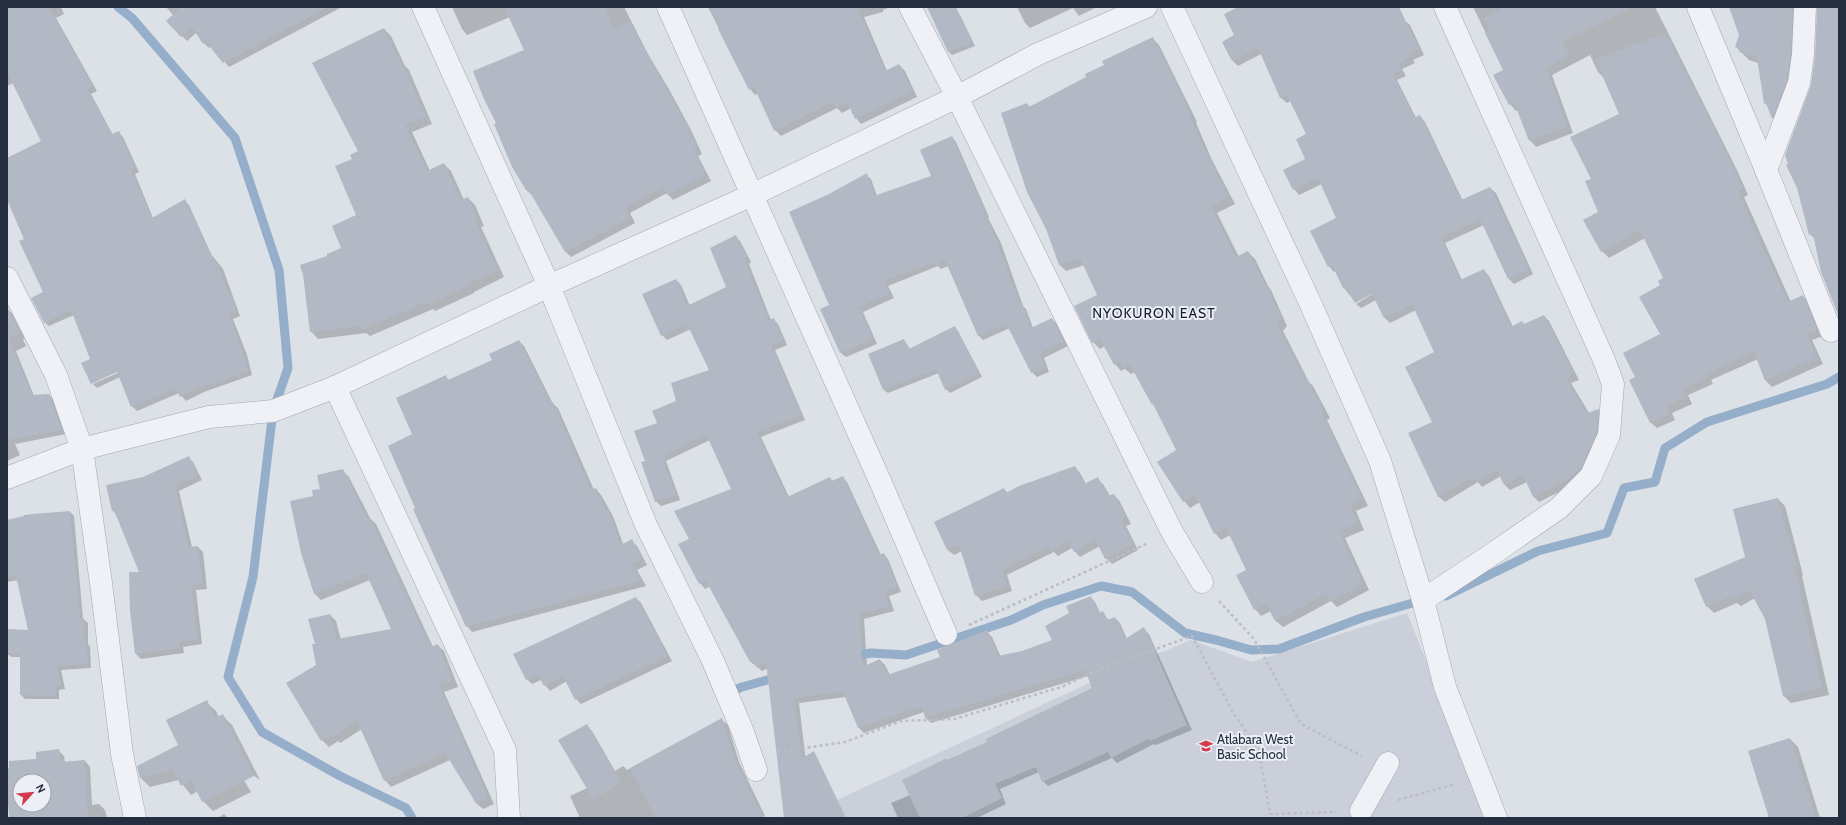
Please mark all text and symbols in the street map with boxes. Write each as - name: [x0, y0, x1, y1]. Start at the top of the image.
- district label: NYOKURON EAST: [1092, 304, 1216, 322]
- place label: Atlabara West Basic School: [1217, 731, 1294, 762]
- school or university icon: Atlabara West Basic School: [1198, 738, 1214, 754]
- north arrow: [12, 773, 52, 813]
- text: N: [33, 782, 49, 795]

